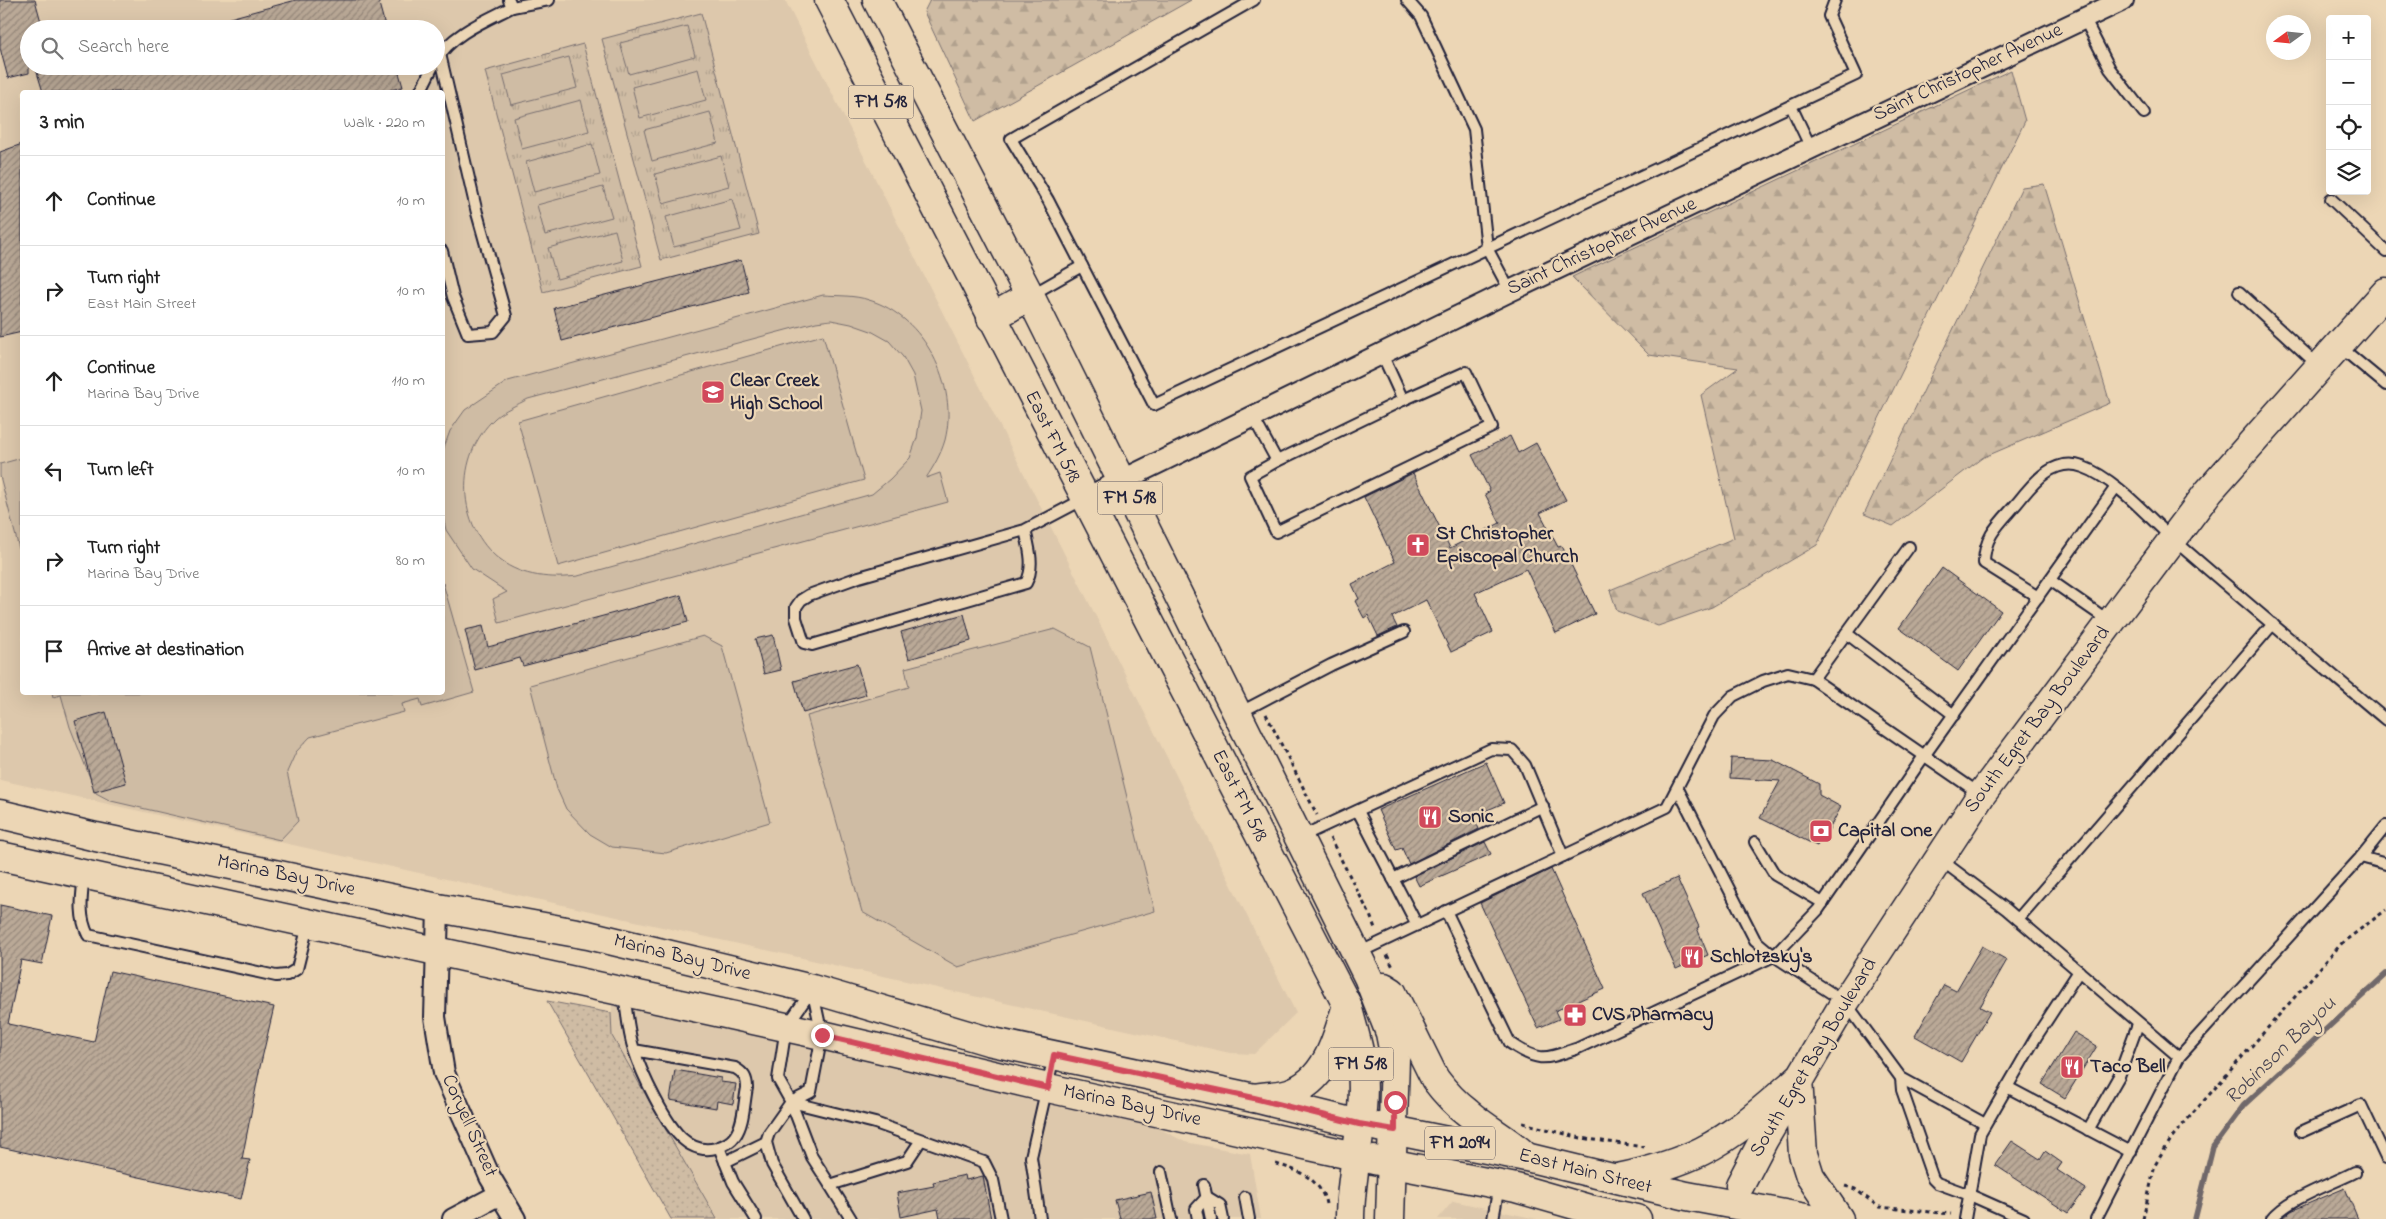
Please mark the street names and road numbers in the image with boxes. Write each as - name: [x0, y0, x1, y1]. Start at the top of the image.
- street label: Saint Christopher Avenue: [1868, 16, 2068, 130]
- road number: FM 518: [848, 85, 914, 118]
- street label: Saint Christopher Avenue: [1502, 190, 1702, 304]
- street label: East FM 518: [1016, 386, 1088, 488]
- road number: FM 518: [1098, 482, 1162, 514]
- street label: South Egret Bay Boulevard: [1958, 620, 2119, 820]
- street label: East FM 518: [1203, 745, 1275, 847]
- street label: Marina Bay Drive: [214, 847, 358, 905]
- street label: Marina Bay Drive: [610, 927, 754, 989]
- street label: South Egret Bay Boulevard: [1743, 953, 1886, 1164]
- road number: FM 518: [1328, 1048, 1394, 1080]
- street label: Coryell Street: [433, 1070, 505, 1182]
- street label: Marina Bay Drive: [1060, 1077, 1204, 1135]
- road number: FM 2094: [1425, 1126, 1495, 1160]
- street label: East Main Street: [1515, 1141, 1655, 1203]

